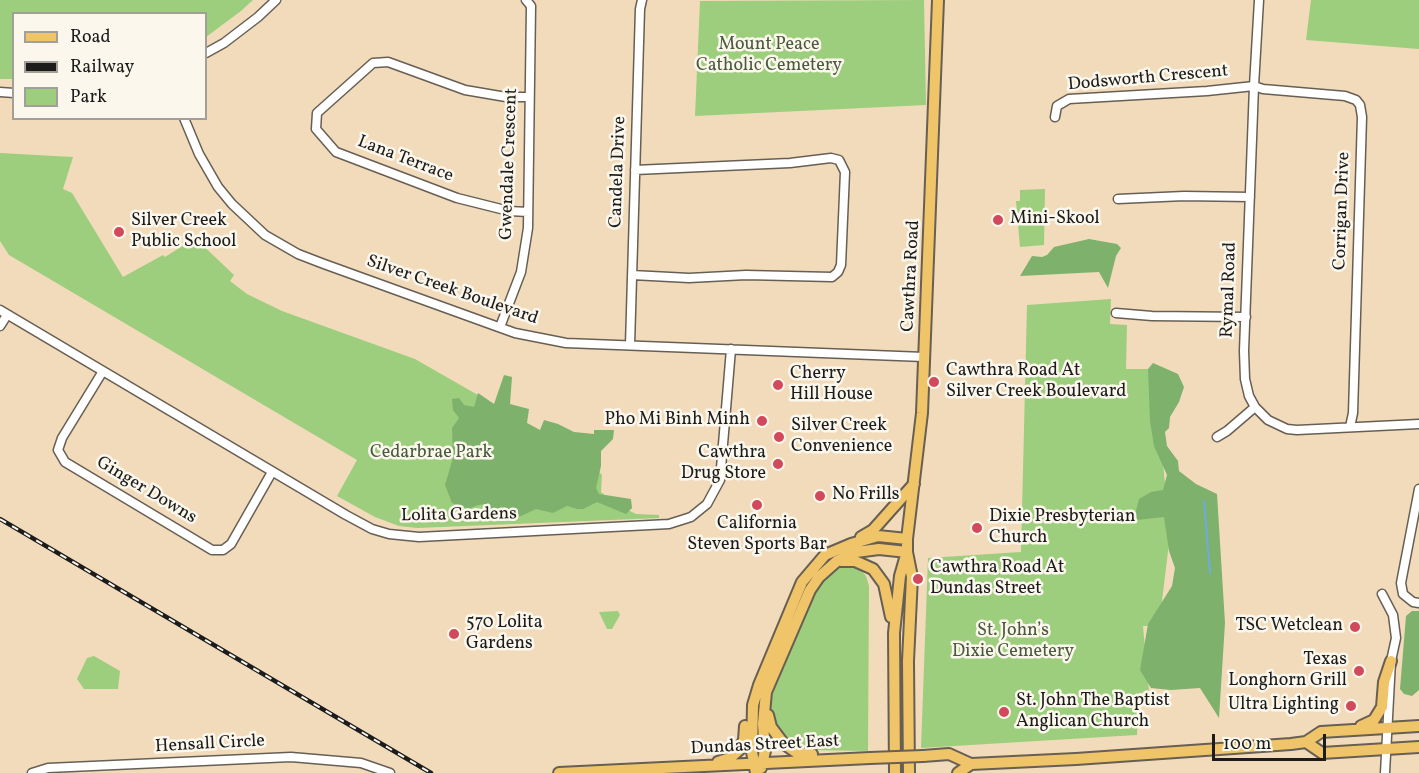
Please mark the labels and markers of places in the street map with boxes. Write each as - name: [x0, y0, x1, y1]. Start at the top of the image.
- place label: Mini-Skool: [1010, 209, 1100, 231]
- place label: Silver Creek Public School: [131, 211, 236, 254]
- marker: Mini-Skool: [991, 213, 1005, 227]
- marker: Silver Creek Public School: [112, 225, 126, 239]
- place label: Cawthra Road At Silver Creek Boulevard: [946, 361, 1126, 404]
- place label: Cherry Hill House: [790, 364, 873, 406]
- marker: Cawthra Road At Silver Creek Boulevard: [927, 375, 941, 389]
- marker: Cherry Hill House: [771, 378, 785, 392]
- place label: Pho Mi Binh Minh: [605, 410, 750, 432]
- marker: Pho Mi Binh Minh: [755, 414, 769, 428]
- place label: Silver Creek Convenience: [791, 416, 892, 458]
- marker: Silver Creek Convenience: [772, 430, 786, 444]
- place label: Cawthra Drug Store: [681, 443, 766, 486]
- marker: Cawthra Drug Store: [771, 457, 785, 471]
- place label: No Frills: [832, 485, 900, 507]
- marker: No Frills: [813, 489, 827, 503]
- marker: California Steven Sports Bar: [750, 498, 764, 512]
- place label: Dixie Presbyterian Church: [989, 507, 1135, 550]
- place label: California Steven Sports Bar: [687, 514, 827, 556]
- marker: Dixie Presbyterian Church: [970, 521, 984, 535]
- place label: Cawthra Road At Dundas Street: [930, 558, 1064, 600]
- marker: Cawthra Road At Dundas Street: [911, 572, 925, 586]
- place label: 570 Lolita Gardens: [466, 613, 543, 656]
- place label: TSC Wetclean: [1235, 616, 1343, 638]
- marker: TSC Wetclean: [1348, 620, 1362, 634]
- marker: 570 Lolita Gardens: [447, 627, 461, 641]
- place label: Texas Longhorn Grill: [1228, 650, 1347, 692]
- marker: Texas Longhorn Grill: [1352, 664, 1366, 678]
- place label: St. John The Baptist Anglican Church: [1016, 691, 1170, 734]
- place label: Ultra Lighting: [1228, 695, 1339, 717]
- marker: Ultra Lighting: [1344, 699, 1358, 713]
- marker: St. John The Baptist Anglican Church: [997, 705, 1011, 719]

